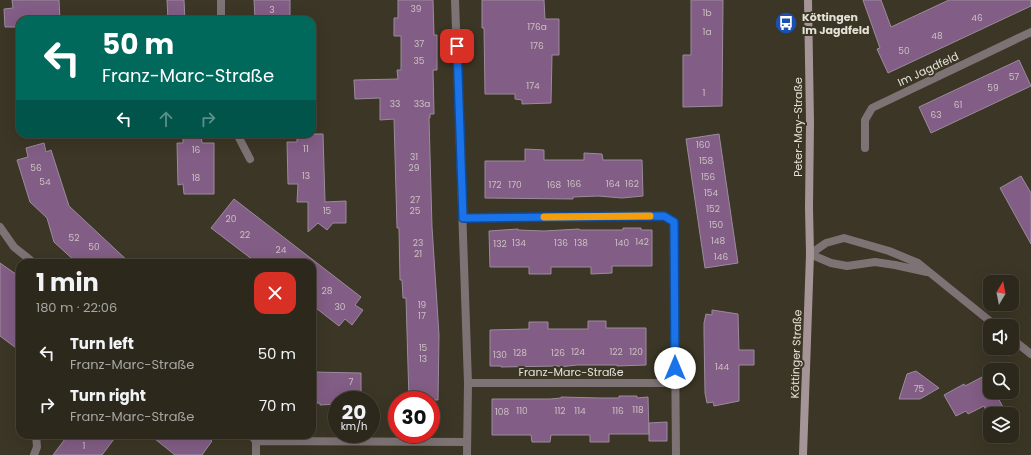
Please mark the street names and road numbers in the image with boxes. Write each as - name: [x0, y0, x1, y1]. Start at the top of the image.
- street label: Im Jagdfeld: [895, 48, 961, 90]
- street label: Peter-May-Straße: [790, 77, 806, 177]
- street label: Köttinger Straße: [786, 309, 806, 399]
- street label: Franz-Marc-Straße: [518, 364, 624, 380]

